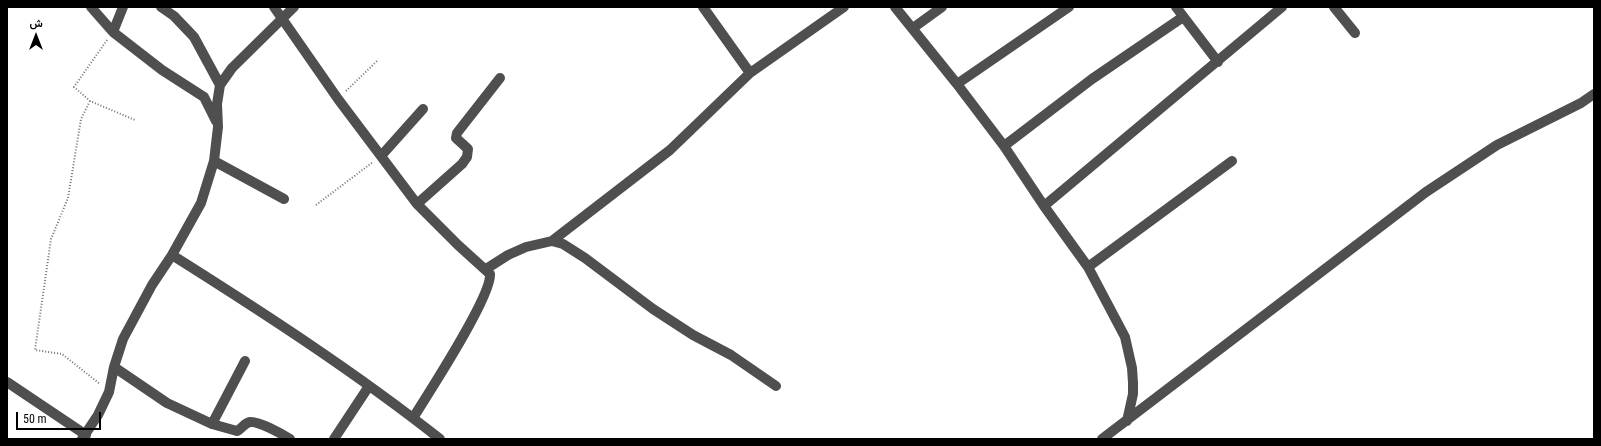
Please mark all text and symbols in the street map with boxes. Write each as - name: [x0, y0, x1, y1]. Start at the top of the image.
- north arrow: [16, 16, 56, 56]
- text: ش: [29, 17, 43, 30]
- scale bar: [18, 404, 103, 430]
- text: 50 m: [23, 412, 47, 426]

